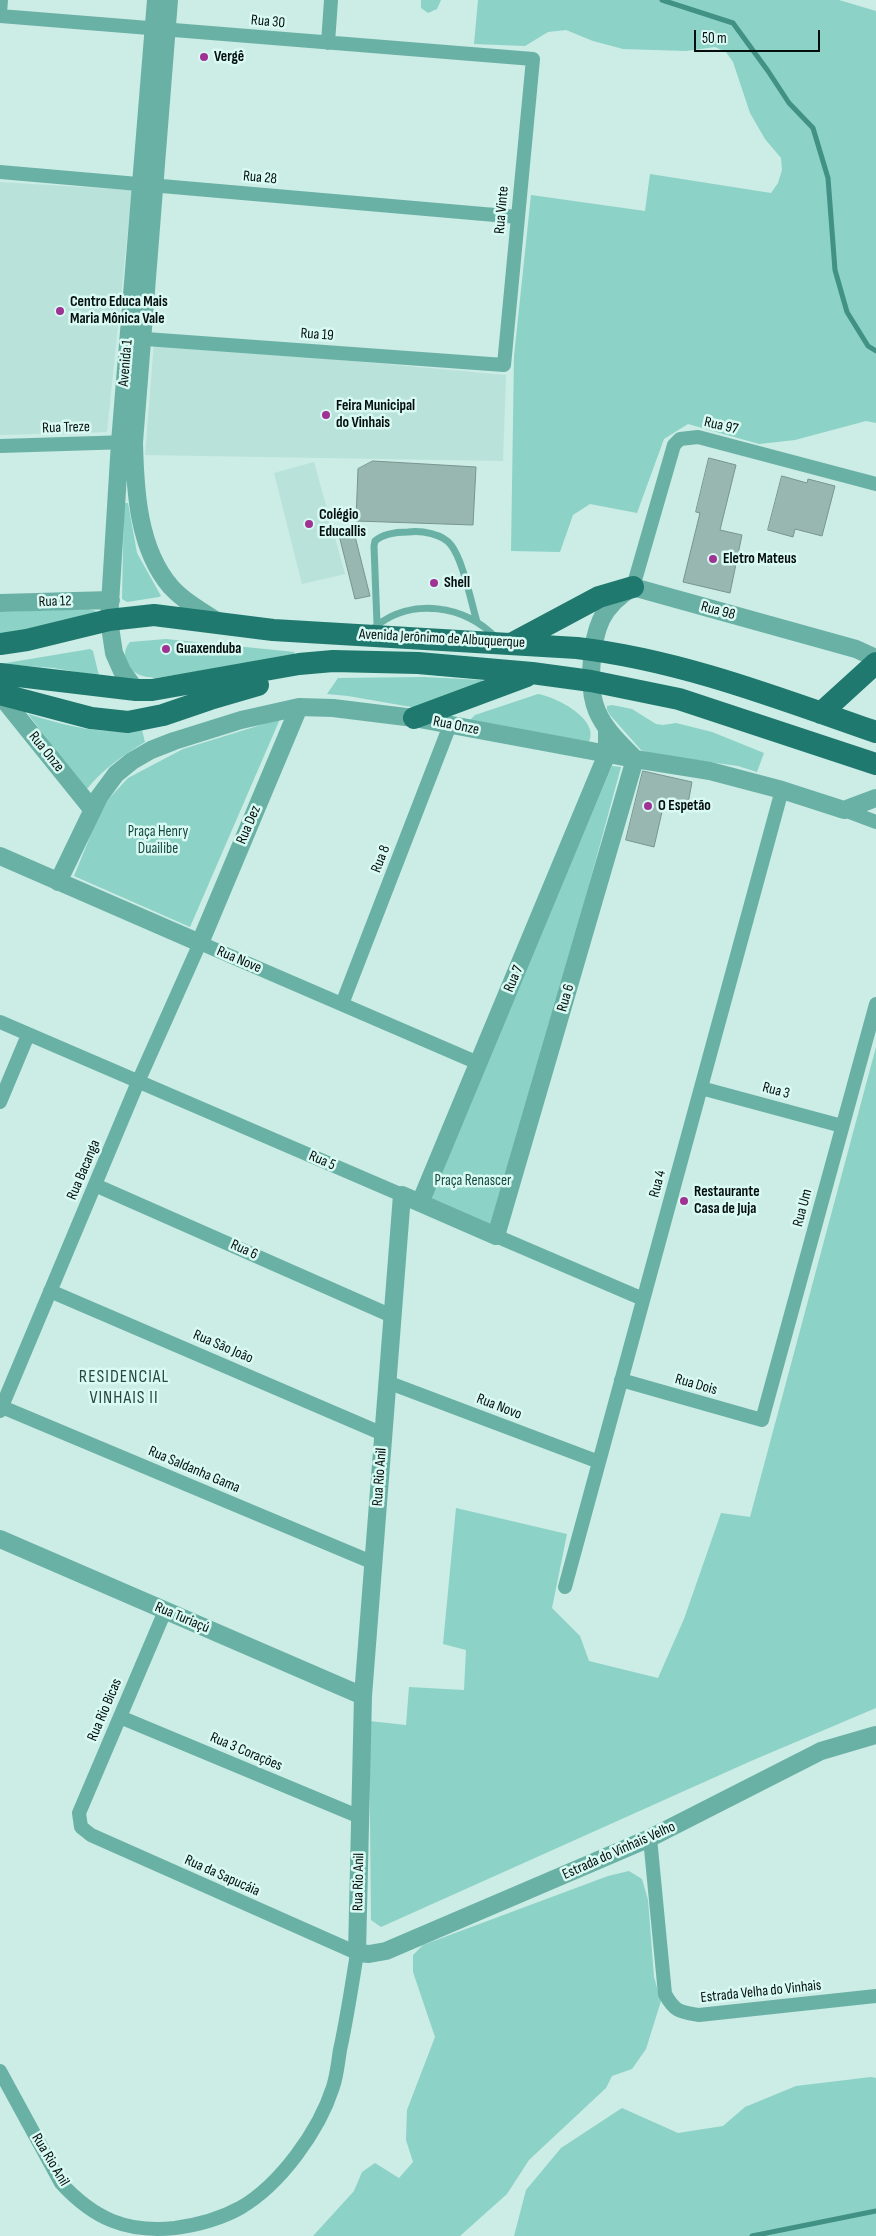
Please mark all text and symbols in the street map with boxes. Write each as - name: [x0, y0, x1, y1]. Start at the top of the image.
- street label: Rua 30: [250, 12, 286, 32]
- scale bar: [696, 20, 822, 52]
- text: 50 m: [702, 29, 727, 48]
- place label: Vergê: [214, 48, 244, 66]
- marker: Vergê: [198, 51, 210, 63]
- street label: Rua 28: [242, 168, 278, 188]
- street label: Rua Vinte: [491, 185, 513, 235]
- place label: Centro Educa Mais Maria Mônica Vale: [70, 293, 168, 328]
- marker: Centro Educa Mais Maria Mônica Vale: [54, 305, 66, 317]
- street label: Rua 19: [300, 325, 334, 345]
- street label: Avenida 1: [115, 339, 137, 387]
- place label: Feira Municipal do Vinhais: [336, 397, 415, 432]
- marker: Feira Municipal do Vinhais: [320, 409, 332, 421]
- street label: Rua 97: [702, 413, 740, 439]
- street label: Rua Treze: [42, 418, 90, 438]
- place label: Colégio Educallis: [319, 506, 366, 541]
- marker: Colégio Educallis: [303, 518, 315, 530]
- place label: Eletro Mateus: [723, 550, 796, 568]
- marker: Eletro Mateus: [707, 553, 719, 565]
- place label: Shell: [444, 574, 470, 592]
- marker: Shell: [428, 577, 440, 589]
- street label: Rua 12: [38, 592, 72, 612]
- street label: Rua 98: [699, 598, 737, 624]
- street label: Avenida Jerônimo de Albuquerque: [359, 626, 525, 652]
- place label: Guaxenduba: [176, 640, 241, 658]
- marker: Guaxenduba: [160, 643, 172, 655]
- street label: Rua Onze: [432, 713, 480, 739]
- street label: Rua Onze: [24, 728, 68, 776]
- place label: O Espetão: [658, 797, 711, 815]
- marker: O Espetão: [642, 800, 654, 812]
- street label: Rua Dez: [233, 803, 265, 847]
- park label: Praça Henry Duailibe: [128, 823, 188, 858]
- street label: Rua 8: [368, 843, 394, 875]
- street label: Rua Nove: [214, 943, 264, 977]
- street label: Rua 7: [500, 963, 528, 995]
- street label: Rua 6: [553, 982, 579, 1014]
- street label: Rua 3: [760, 1079, 792, 1103]
- street label: Rua Bacanga: [63, 1137, 105, 1203]
- street label: Rua 5: [306, 1147, 338, 1175]
- street label: Rua 4: [646, 1168, 670, 1200]
- park label: Praça Renascer: [435, 1172, 511, 1190]
- place label: Restaurante Casa de Juja: [694, 1183, 760, 1218]
- street label: Rua Um: [789, 1187, 817, 1229]
- marker: Restaurante Casa de Juja: [678, 1195, 690, 1207]
- street label: Rua 6: [228, 1236, 260, 1264]
- street label: Rua São João: [190, 1326, 256, 1368]
- district label: RESIDENCIAL VINHAIS II: [77, 1366, 171, 1408]
- street label: Rua Dois: [673, 1370, 719, 1400]
- street label: Rua Novo: [474, 1390, 524, 1424]
- street label: Rua Saldanha Gama: [145, 1443, 243, 1497]
- street label: Rua Rio Anil: [369, 1447, 391, 1507]
- street label: Rua Turiaçú: [152, 1598, 212, 1638]
- street label: Rua Rio Bicas: [84, 1676, 126, 1744]
- street label: Rua 3 Corações: [207, 1729, 285, 1775]
- street label: Estrada do Vinhais Velho: [560, 1818, 678, 1884]
- street label: Rua da Sapucáia: [182, 1851, 262, 1901]
- street label: Rua Rio Anil: [349, 1853, 369, 1911]
- street label: Estrada Velha do Vinhais: [700, 1977, 822, 2007]
- street label: Rua Rio Anil: [27, 2130, 73, 2190]

